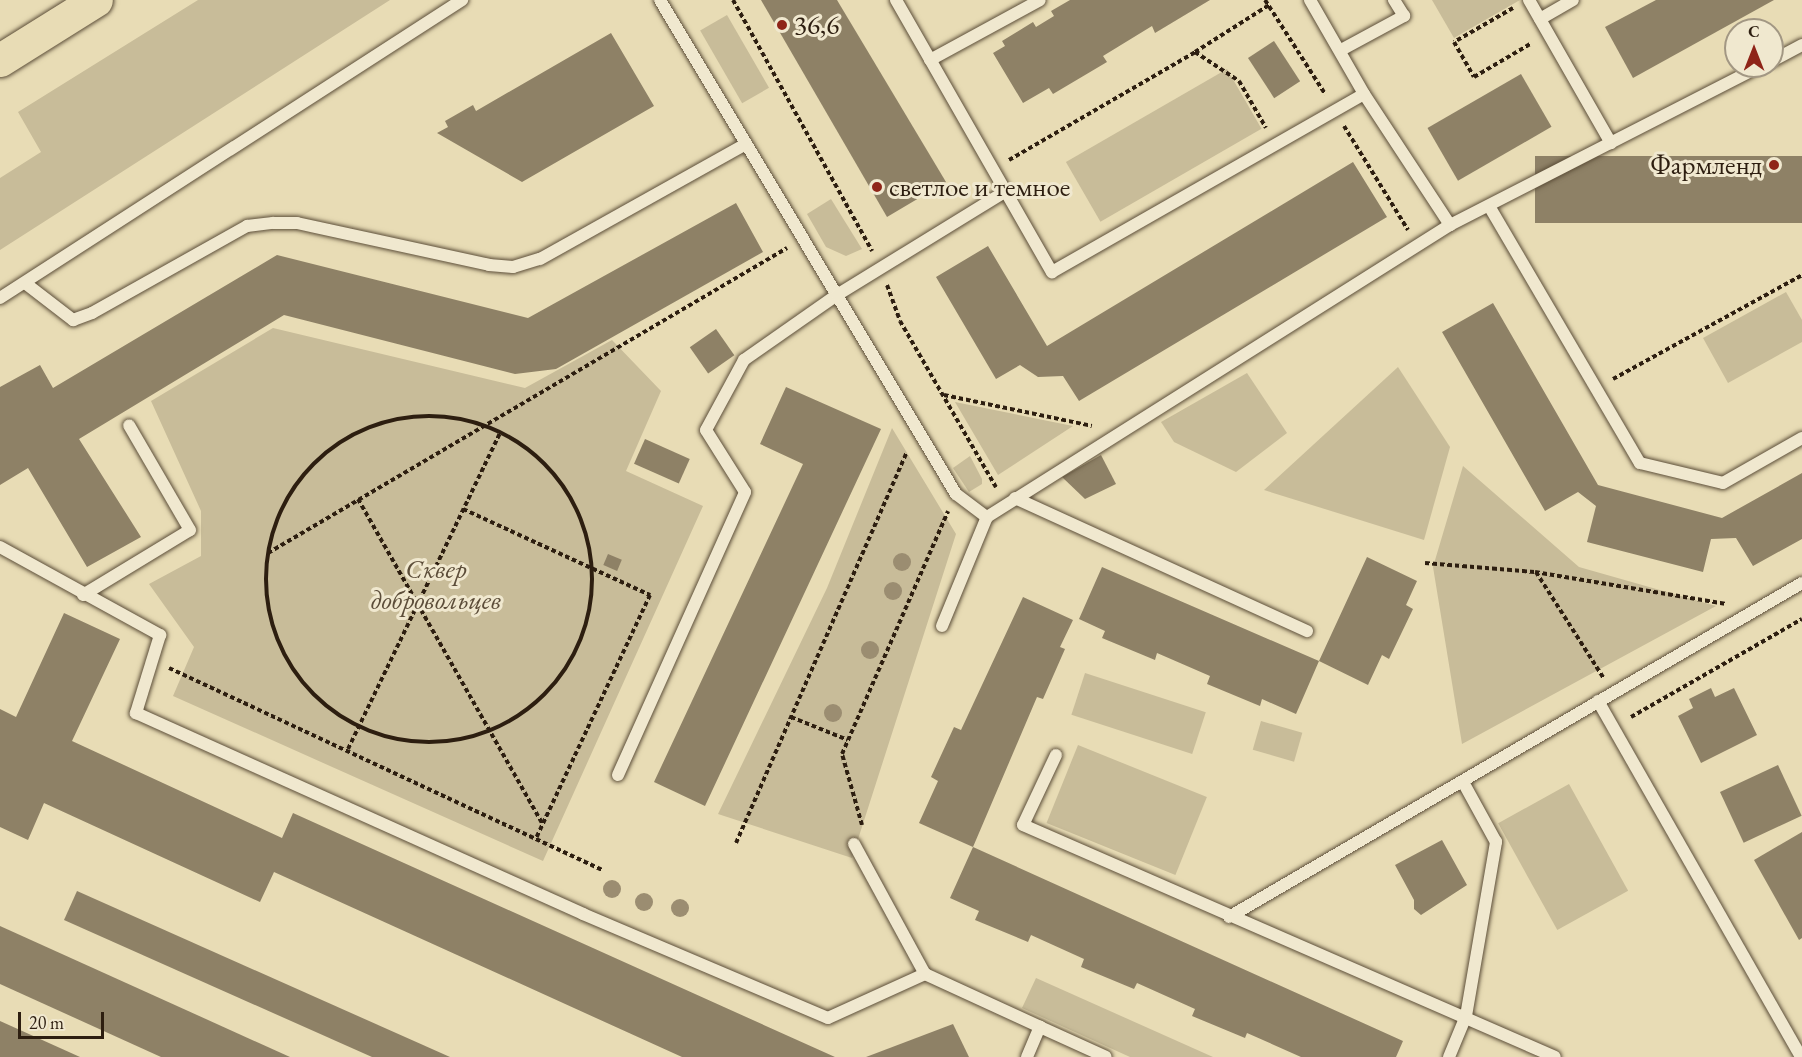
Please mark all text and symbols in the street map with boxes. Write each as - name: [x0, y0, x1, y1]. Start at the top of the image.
- place label: 36,6: [794, 9, 839, 41]
- marker: 36,6: [775, 18, 789, 32]
- north arrow: [1724, 18, 1784, 78]
- text: С: [1748, 21, 1760, 42]
- place label: Фармленд: [1650, 149, 1762, 181]
- marker: Фармленд: [1767, 158, 1781, 172]
- place label: светлое и темное: [889, 171, 1070, 203]
- marker: светлое и темное: [870, 180, 884, 194]
- park label: Сквер добровольцев: [371, 552, 501, 615]
- scale bar: [21, 1000, 106, 1038]
- text: 20 m: [29, 1011, 64, 1034]

